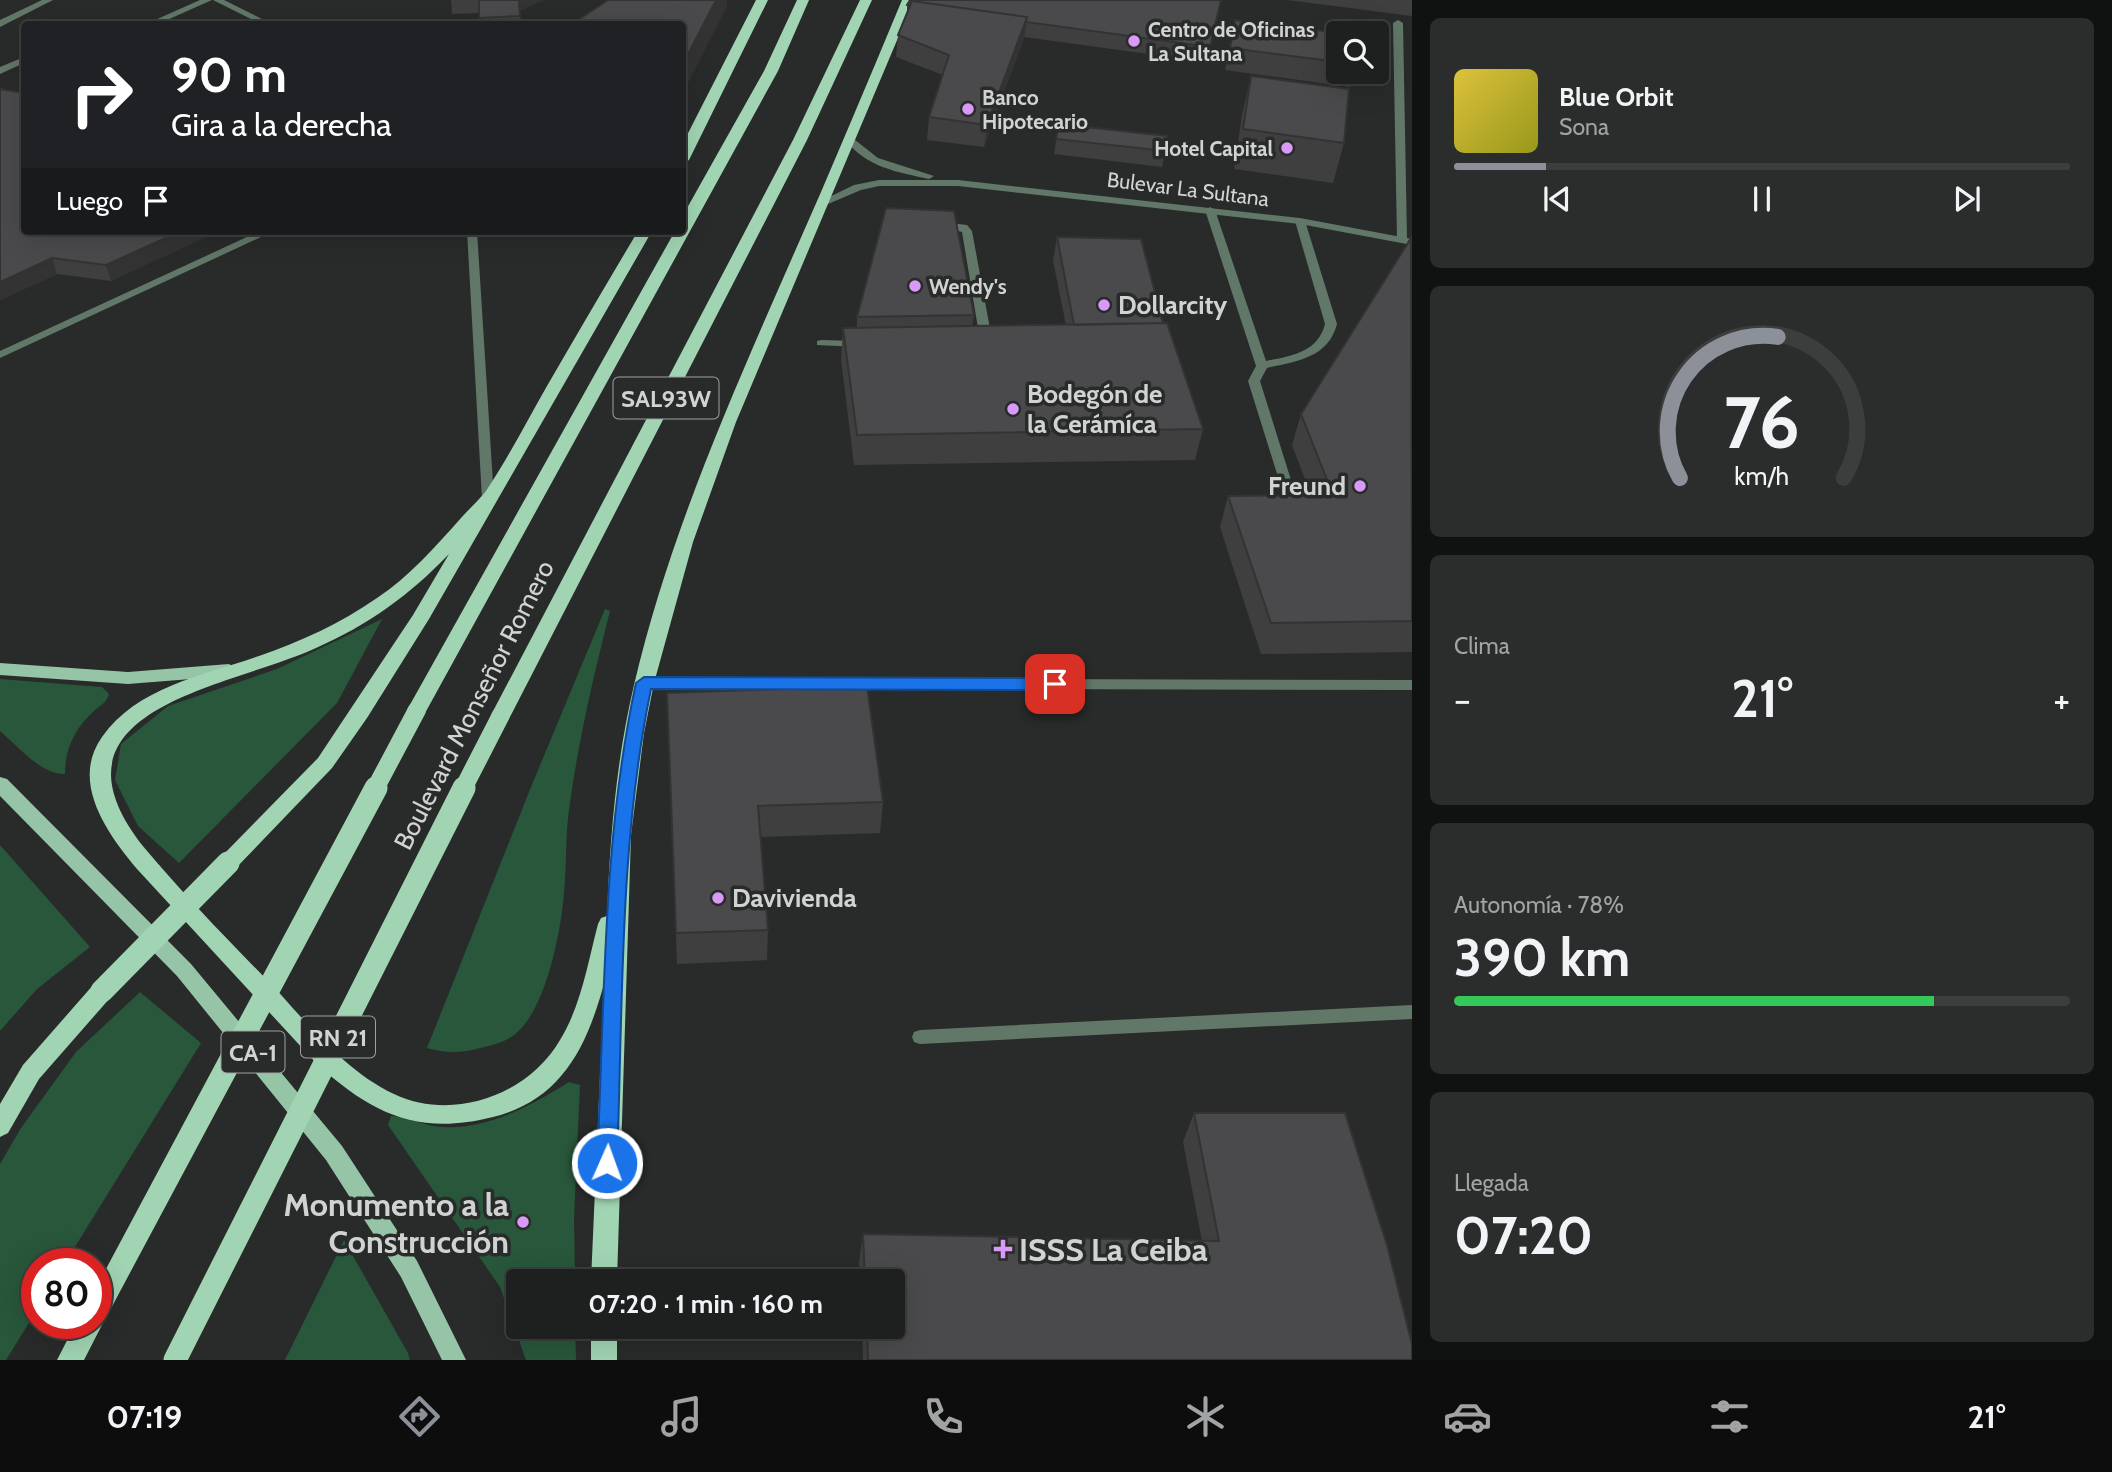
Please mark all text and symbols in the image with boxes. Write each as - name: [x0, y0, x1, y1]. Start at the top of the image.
- place label: Centro de Oficinas La Sultana: [1148, 17, 1315, 66]
- map controls: [1326, 21, 1389, 84]
- button: search: [1326, 21, 1389, 84]
- marker: Centro de Oficinas La Sultana: [1126, 33, 1142, 49]
- text: 90 m: [171, 45, 287, 104]
- icon: right: [56, 49, 147, 140]
- text: Blue Orbit: [1559, 81, 1674, 113]
- place label: Banco Hipotecario: [982, 85, 1088, 134]
- marker: Banco Hipotecario: [960, 101, 976, 117]
- text: Gira a la derecha: [171, 105, 392, 144]
- text: Sona: [1559, 113, 1609, 141]
- place label: Hotel Capital: [1154, 136, 1273, 161]
- marker: Hotel Capital: [1279, 140, 1295, 156]
- street label: Bulevar La Sultana: [1106, 167, 1270, 211]
- icon: previous: [1538, 180, 1576, 218]
- icon: pause: [1743, 180, 1781, 218]
- icon: next: [1948, 180, 1986, 218]
- icon: arrive: [137, 182, 175, 220]
- text: Luego: [56, 185, 123, 217]
- place label: Wendy's: [929, 274, 1007, 299]
- marker: Wendy's: [907, 278, 923, 294]
- place label: Dollarcity: [1118, 289, 1227, 321]
- marker: Dollarcity: [1096, 297, 1112, 313]
- road number: SAL93W: [614, 377, 718, 418]
- place label: Bodegón de la Cerámíca: [1027, 378, 1163, 440]
- text: 76: [1724, 378, 1800, 466]
- marker: Bodegón de la Cerámíca: [1005, 401, 1021, 417]
- text: km/h: [1735, 460, 1789, 490]
- place label: Freund: [1268, 470, 1346, 502]
- marker: Freund: [1352, 478, 1368, 494]
- street label: Boulevard Monseñor Romero: [387, 555, 561, 855]
- text: Clima: [1454, 632, 1510, 660]
- pin: [1025, 654, 1085, 714]
- icon: arrive: [1036, 665, 1074, 703]
- text: 21°: [1731, 667, 1793, 730]
- text: −: [1454, 676, 1471, 723]
- text: +: [2053, 676, 2070, 723]
- place label: Davivienda: [732, 882, 857, 914]
- marker: Davivienda: [710, 890, 726, 906]
- text: Autonomía · 78%: [1454, 891, 1624, 919]
- text: 390 km: [1454, 926, 1630, 989]
- road number: RN 21: [301, 1016, 375, 1058]
- road number: CA-1: [222, 1032, 284, 1072]
- position arrow: [570, 1126, 644, 1200]
- text: Llegada: [1454, 1169, 1529, 1197]
- place label: Monumento a la Construcción: [284, 1185, 509, 1261]
- text: 07:20: [1454, 1204, 1593, 1267]
- marker: Monumento a la Construcción: [515, 1214, 531, 1230]
- place label: ISSS La Ceiba: [1019, 1230, 1208, 1269]
- marker: ISSS La Ceiba: [993, 1239, 1013, 1259]
- speed limit sign: 80: [21, 1248, 112, 1339]
- text: 07:20 · 1 min · 160 m: [588, 1288, 823, 1320]
- icon: directions: [395, 1392, 444, 1441]
- icon: music: [657, 1392, 706, 1441]
- icon: phone: [919, 1392, 968, 1441]
- icon: climate: [1181, 1392, 1230, 1441]
- icon: car: [1443, 1392, 1492, 1441]
- icon: filters: [1705, 1392, 1754, 1441]
- text: 07:19: [107, 1397, 182, 1436]
- text: 21°: [1967, 1397, 2005, 1436]

